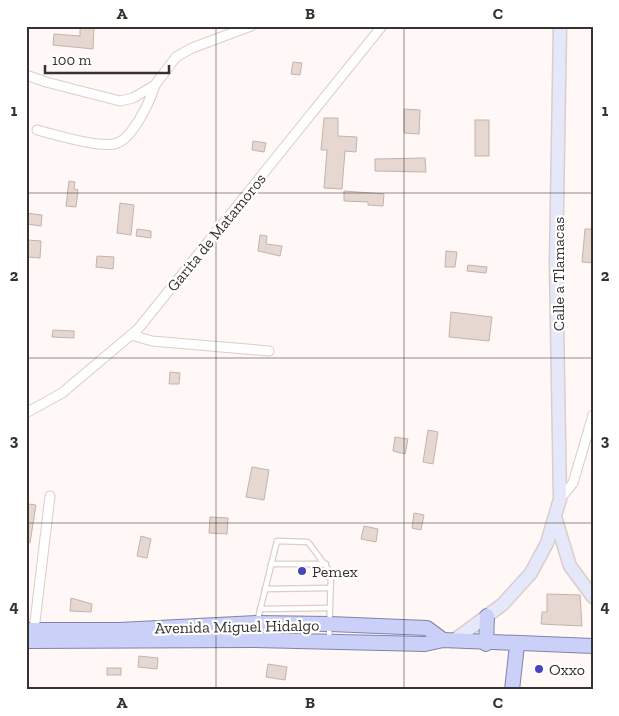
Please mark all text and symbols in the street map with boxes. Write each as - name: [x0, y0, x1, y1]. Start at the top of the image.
- text: A: [117, 4, 128, 23]
- text: B: [305, 4, 315, 23]
- text: C: [493, 4, 503, 23]
- scale bar: [45, 42, 169, 74]
- text: 100 m: [52, 51, 91, 69]
- text: 1: [11, 101, 18, 120]
- text: 1: [602, 101, 609, 120]
- street label: Garita de Matamoros: [163, 169, 270, 295]
- street label: Calle a Tlamacas: [549, 217, 568, 331]
- text: 2: [10, 266, 19, 285]
- text: 2: [601, 266, 610, 285]
- text: 3: [10, 431, 19, 450]
- text: 3: [601, 431, 610, 450]
- place label: Pemex: [312, 562, 358, 581]
- marker: Pemex: [296, 565, 308, 577]
- text: 4: [9, 597, 19, 616]
- text: 4: [600, 597, 610, 616]
- street label: Avenida Miguel Hidalgo: [154, 616, 320, 637]
- place label: Oxxo: [549, 660, 585, 679]
- marker: Oxxo: [533, 663, 545, 675]
- text: A: [117, 693, 128, 712]
- text: B: [305, 693, 315, 712]
- text: C: [493, 693, 503, 712]

